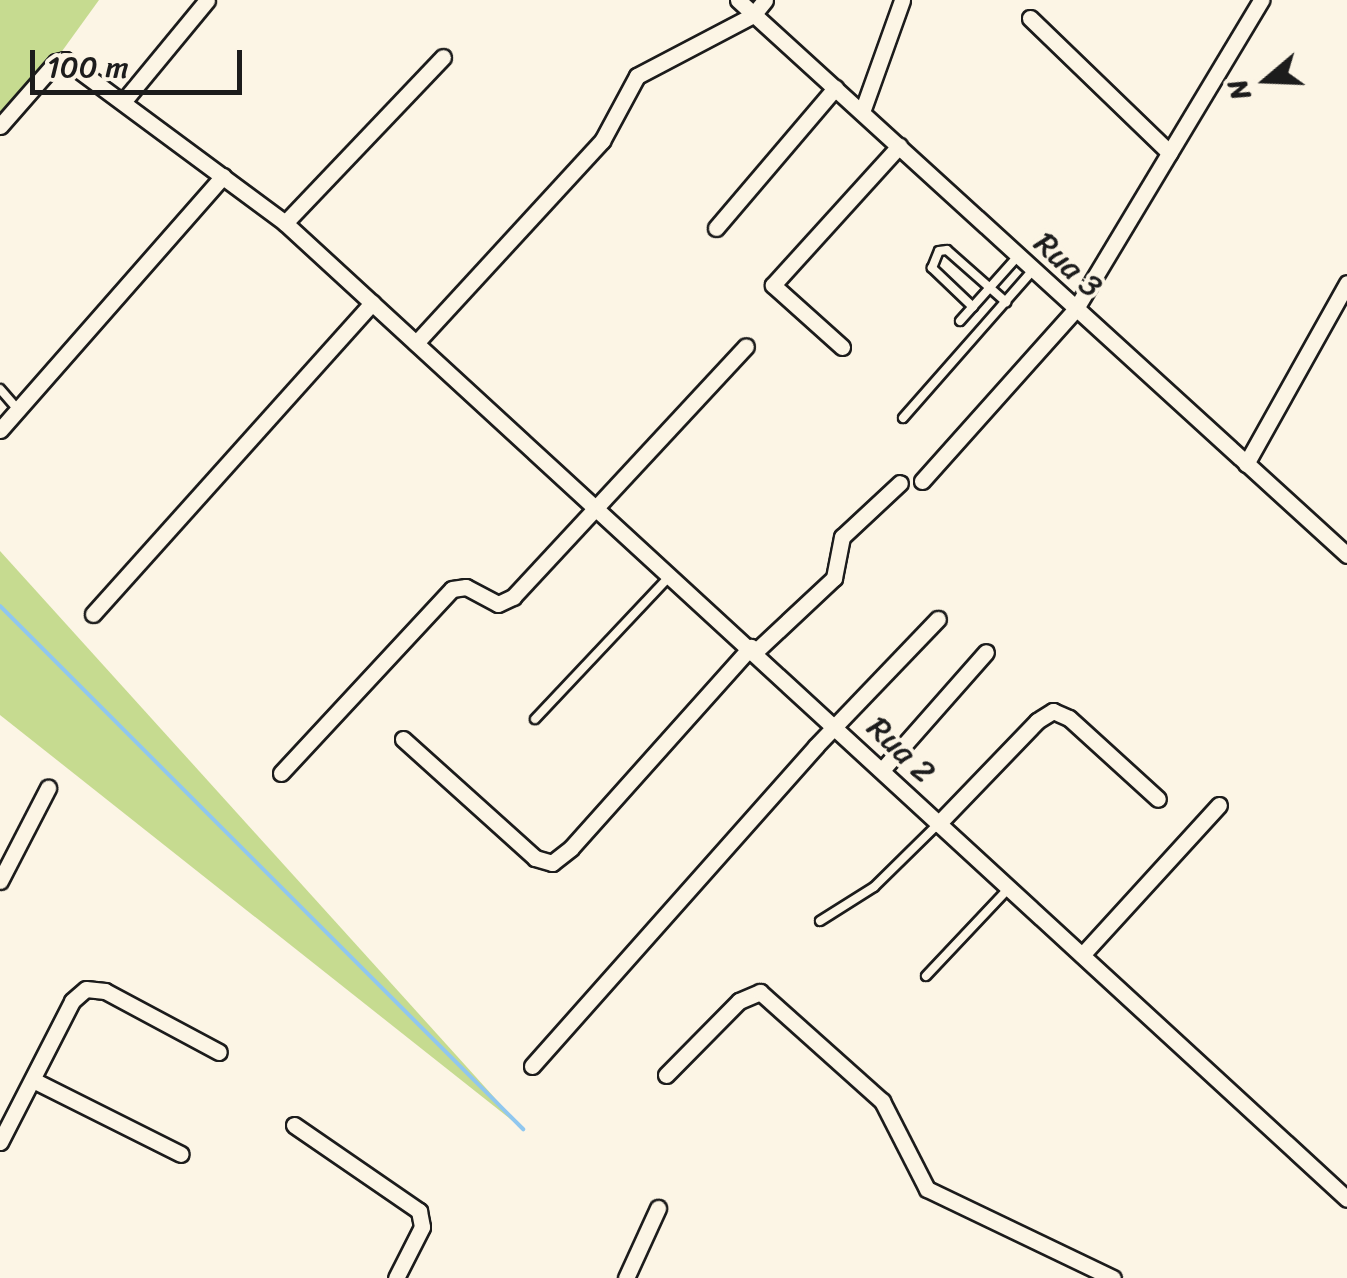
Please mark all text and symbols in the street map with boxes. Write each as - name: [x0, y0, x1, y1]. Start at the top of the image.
- scale bar: [35, 30, 248, 92]
- north arrow: [1217, 30, 1317, 130]
- text: 100 m: [47, 40, 129, 94]
- text: N: [1212, 73, 1264, 107]
- street label: Rua 3: [1026, 224, 1110, 306]
- street label: Rua 2: [859, 709, 943, 791]

